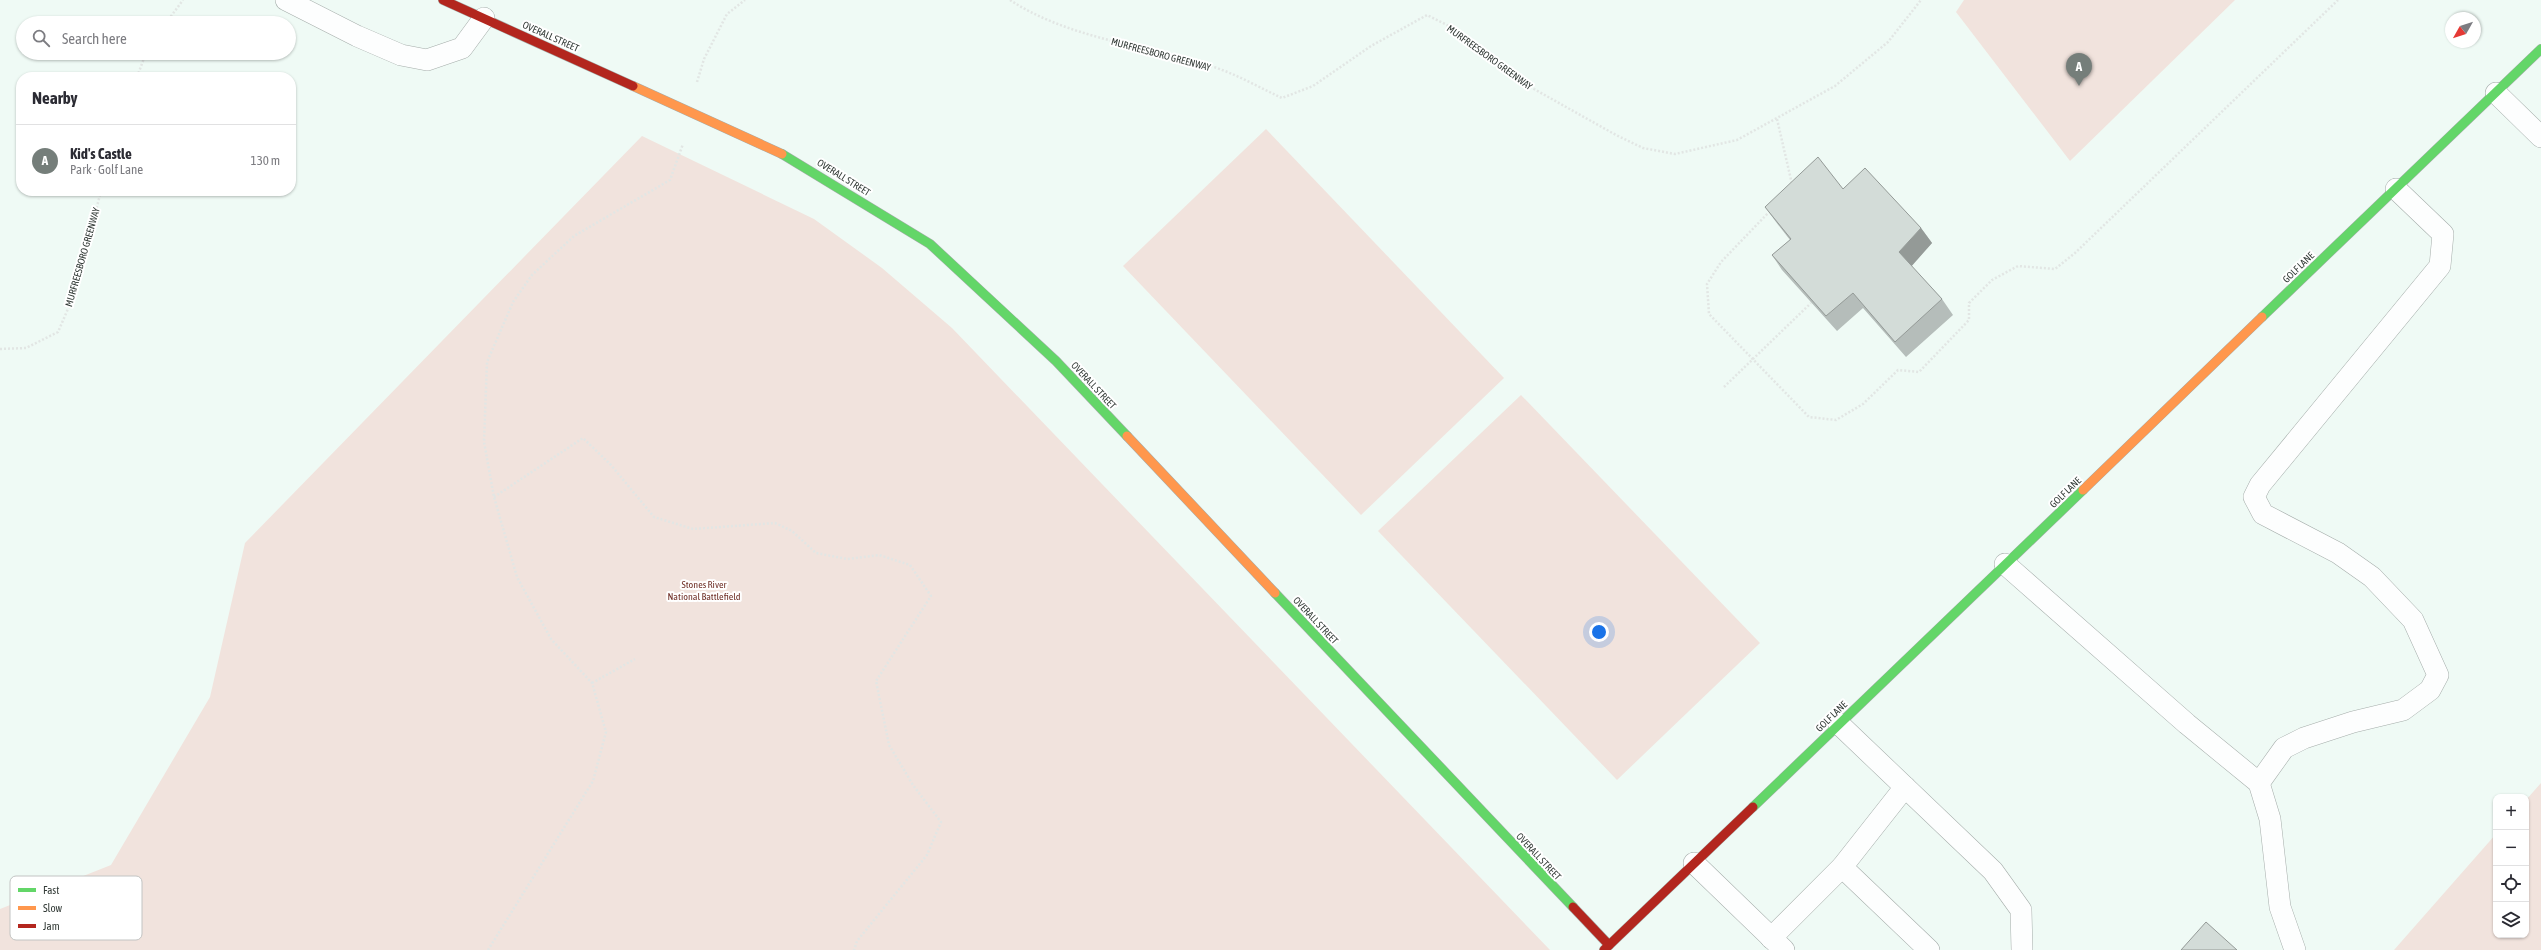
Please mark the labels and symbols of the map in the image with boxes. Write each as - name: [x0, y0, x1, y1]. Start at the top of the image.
- north arrow: [2445, 12, 2481, 48]
- street label: OVERALL STREET: [521, 19, 581, 54]
- street label: MURFREESBORO GREENWAY: [1445, 23, 1535, 92]
- street label: MURFREESBORO GREENWAY: [1110, 36, 1212, 73]
- pin: A: [2066, 53, 2092, 86]
- street label: OVERALL STREET: [815, 157, 873, 198]
- street label: MURFREESBORO GREENWAY: [63, 206, 102, 308]
- street label: GOLF LANE: [2280, 249, 2317, 285]
- street label: OVERALL STREET: [1069, 359, 1119, 412]
- street label: GOLF LANE: [2047, 474, 2084, 510]
- park label: Stones River National Battlefield: [667, 579, 741, 602]
- street label: OVERALL STREET: [1291, 594, 1341, 647]
- your location: [1589, 622, 1609, 642]
- street label: GOLF LANE: [1813, 698, 1850, 734]
- street label: OVERALL STREET: [1514, 830, 1564, 883]
- legend: [10, 876, 142, 940]
- text: Fast: [43, 884, 59, 896]
- text: Slow: [43, 902, 62, 914]
- text: Jam: [43, 920, 60, 932]

